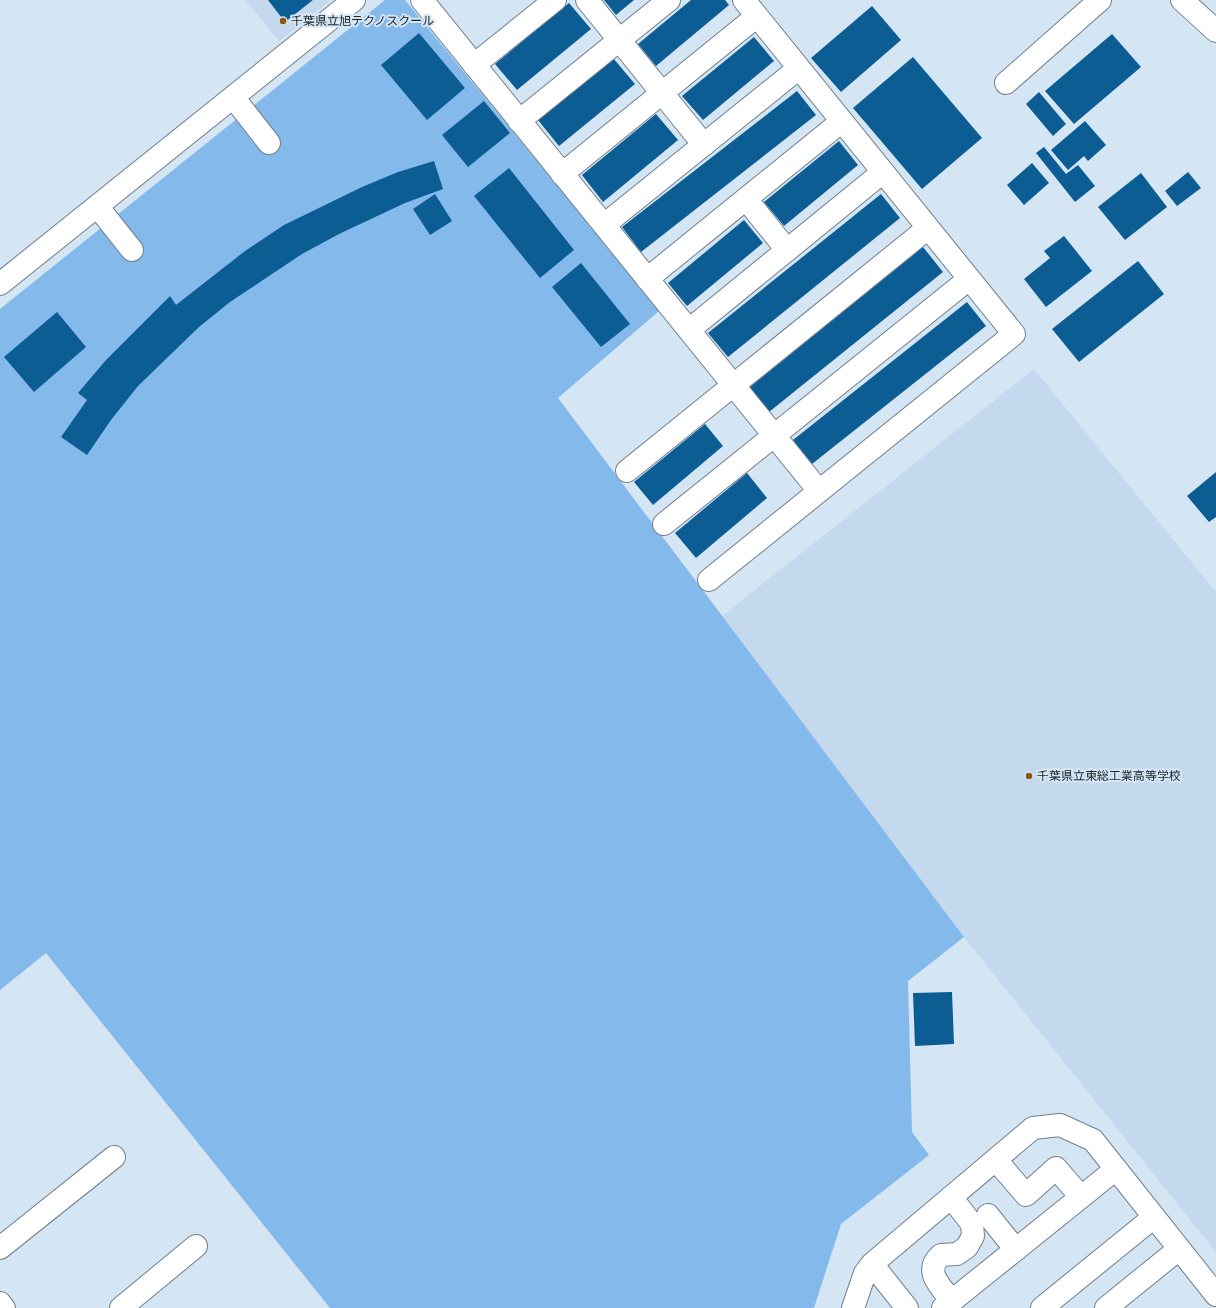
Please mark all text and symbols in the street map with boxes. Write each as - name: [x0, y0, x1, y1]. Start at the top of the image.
- place label: 千葉県立旭テクノスクール: [291, 12, 434, 29]
- marker: 千葉県立旭テクノスクール: [278, 16, 288, 26]
- place label: 千葉県立東総工業高等学校: [1037, 767, 1181, 784]
- marker: 千葉県立東総工業高等学校: [1024, 771, 1034, 781]

